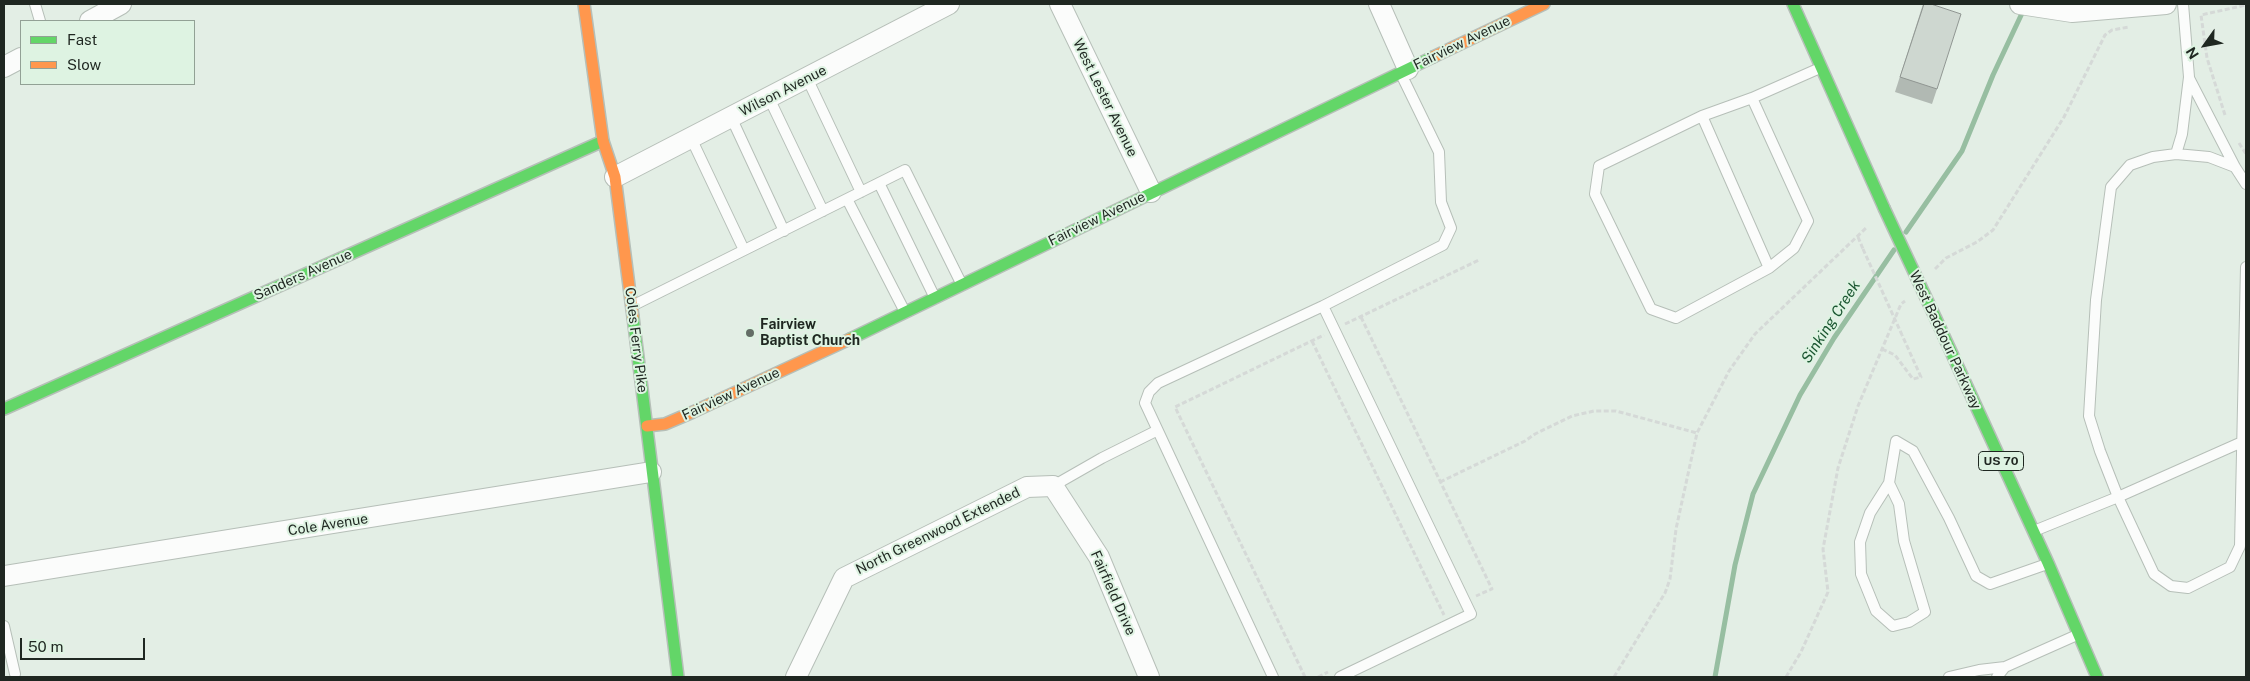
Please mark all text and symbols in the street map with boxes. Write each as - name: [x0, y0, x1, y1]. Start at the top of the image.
- street label: Fairview Avenue: [1411, 12, 1513, 74]
- legend: [20, 20, 195, 85]
- north arrow: [2180, 20, 2230, 70]
- text: Fast: [67, 31, 97, 48]
- street label: West Lester Avenue: [1069, 36, 1141, 160]
- text: N: [2183, 44, 2202, 62]
- text: Slow: [67, 56, 101, 73]
- street label: Wilson Avenue: [737, 62, 829, 120]
- street label: Fairview Avenue: [1046, 188, 1148, 250]
- street label: Sanders Avenue: [251, 246, 355, 304]
- street label: West Baddour Parkway: [1905, 268, 1985, 412]
- water label: Sinking Creek: [1798, 277, 1864, 367]
- street label: Coles Ferry Pike: [621, 286, 651, 394]
- place label: Fairview Baptist Church: [760, 317, 860, 350]
- marker: Fairview Baptist Church: [744, 327, 756, 339]
- street label: Fairview Avenue: [679, 364, 783, 424]
- road number: US 70: [1978, 452, 2024, 471]
- street label: North Greenwood Extended: [853, 484, 1023, 578]
- street label: Cole Avenue: [287, 510, 369, 540]
- street label: Fairfield Drive: [1087, 548, 1139, 638]
- scale bar: [22, 628, 148, 660]
- text: 50 m: [28, 638, 63, 655]

